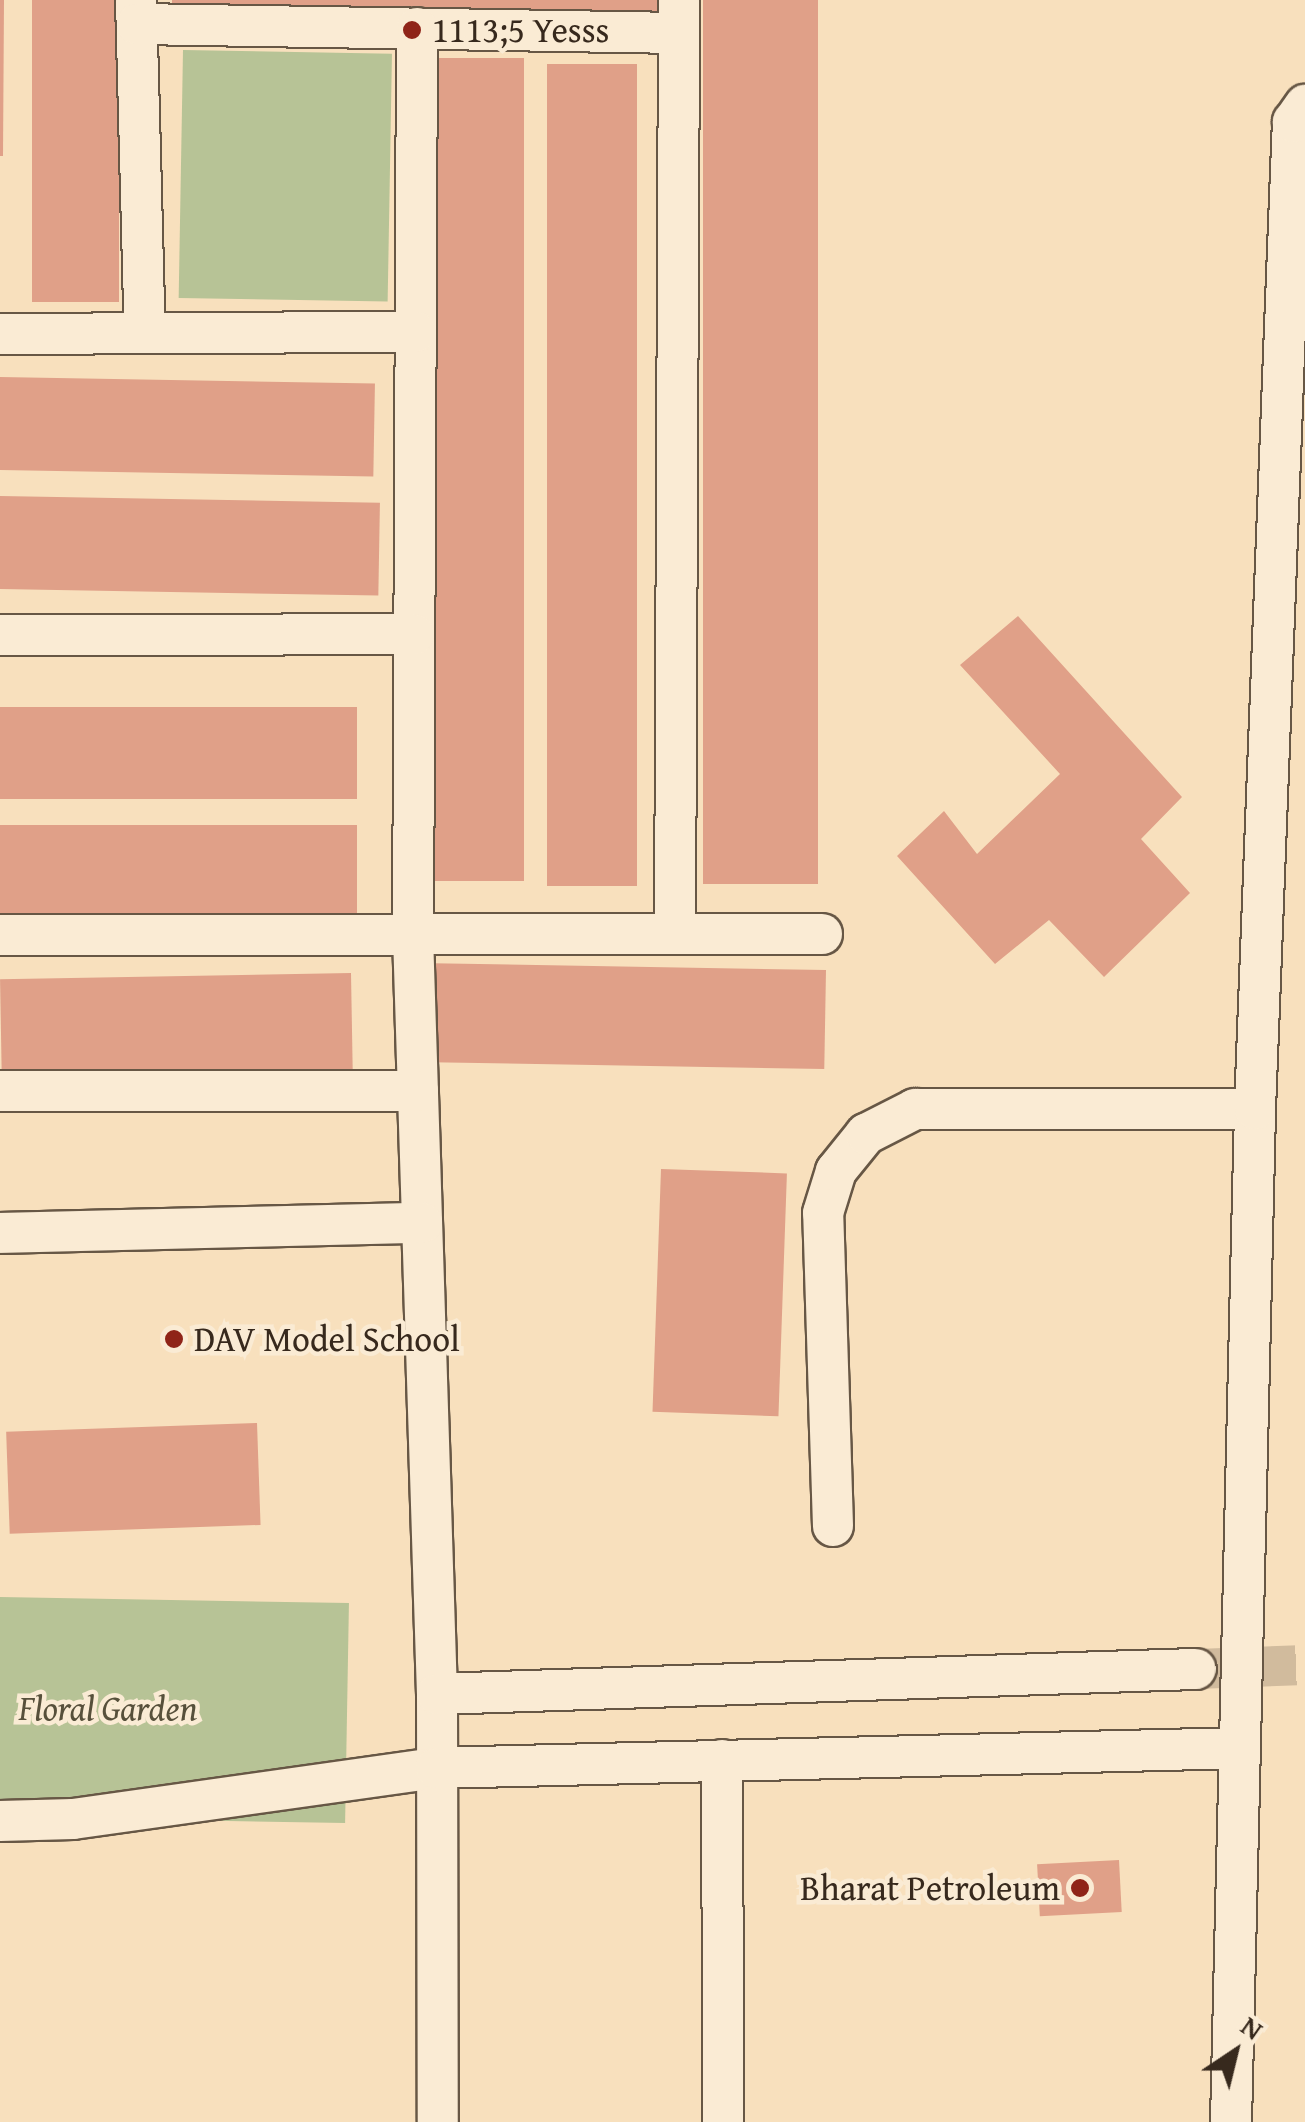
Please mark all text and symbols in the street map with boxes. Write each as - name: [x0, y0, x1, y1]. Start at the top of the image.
- place label: 1113;5 Yesss: [432, 9, 610, 51]
- marker: 1113;5 Yesss: [401, 19, 423, 41]
- place label: DAV Model School: [194, 1318, 460, 1360]
- marker: DAV Model School: [163, 1328, 185, 1350]
- park label: Floral Garden: [19, 1687, 197, 1729]
- place label: Bharat Petroleum: [800, 1867, 1060, 1909]
- marker: Bharat Petroleum: [1069, 1877, 1091, 1899]
- north arrow: [1185, 2002, 1285, 2102]
- text: N: [1233, 2005, 1272, 2049]

